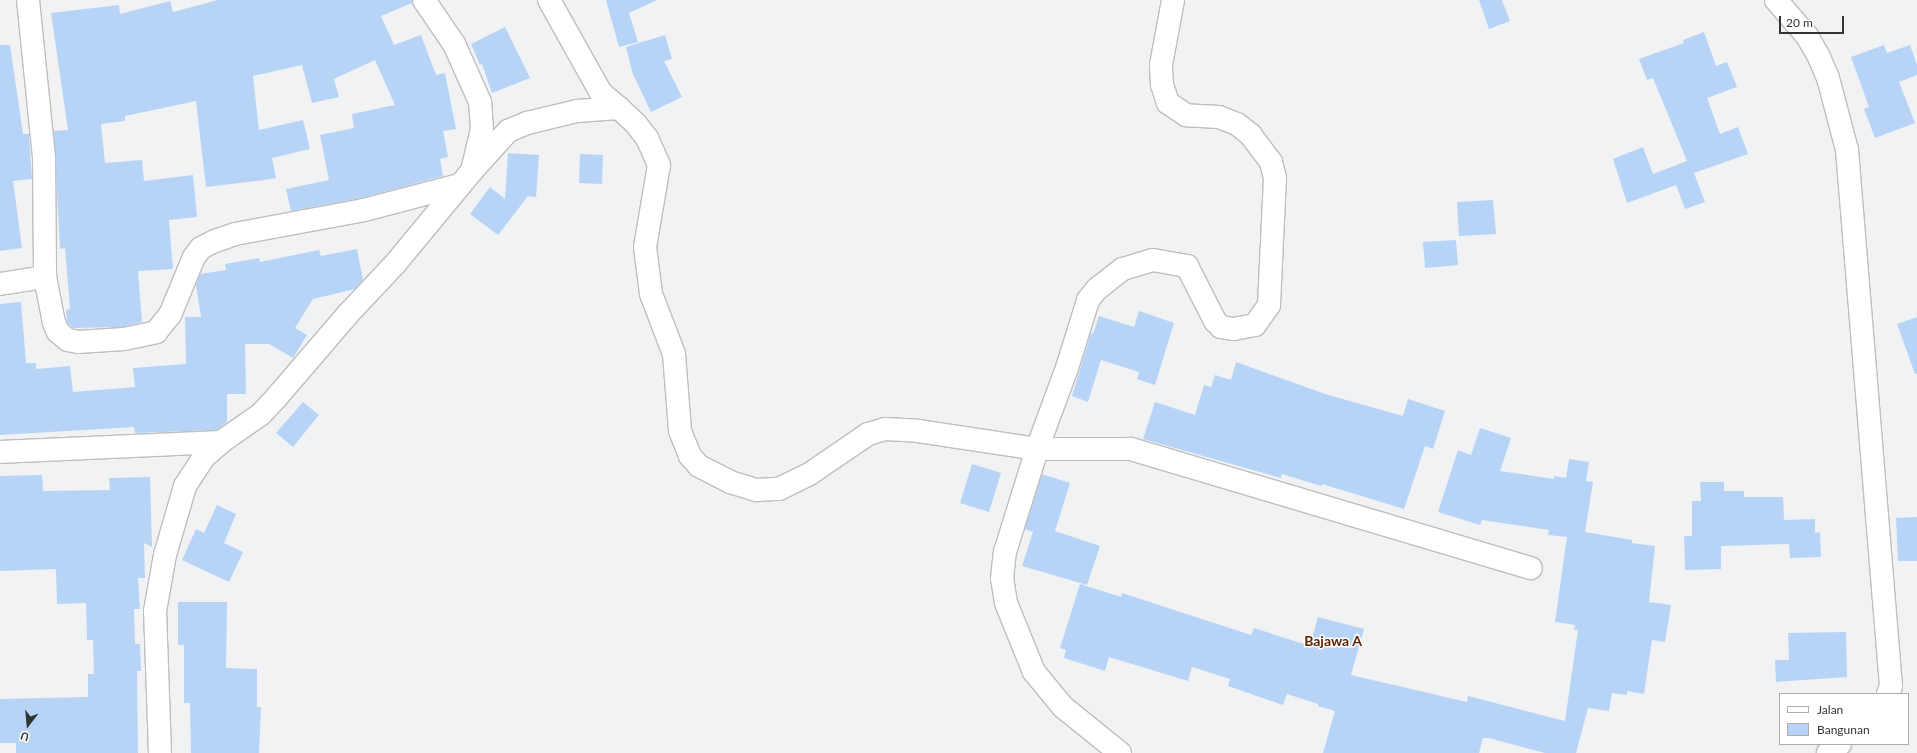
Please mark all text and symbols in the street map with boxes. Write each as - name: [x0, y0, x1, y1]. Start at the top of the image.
- scale bar: [1781, 8, 1846, 34]
- text: 20 m: [1786, 15, 1813, 30]
- district label: Bajawa A: [1304, 633, 1362, 649]
- legend: [1779, 693, 1909, 745]
- text: Jalan: [1817, 702, 1843, 717]
- north arrow: [8, 705, 48, 745]
- text: Bangunan: [1817, 722, 1870, 737]
- text: U: [19, 730, 30, 744]

